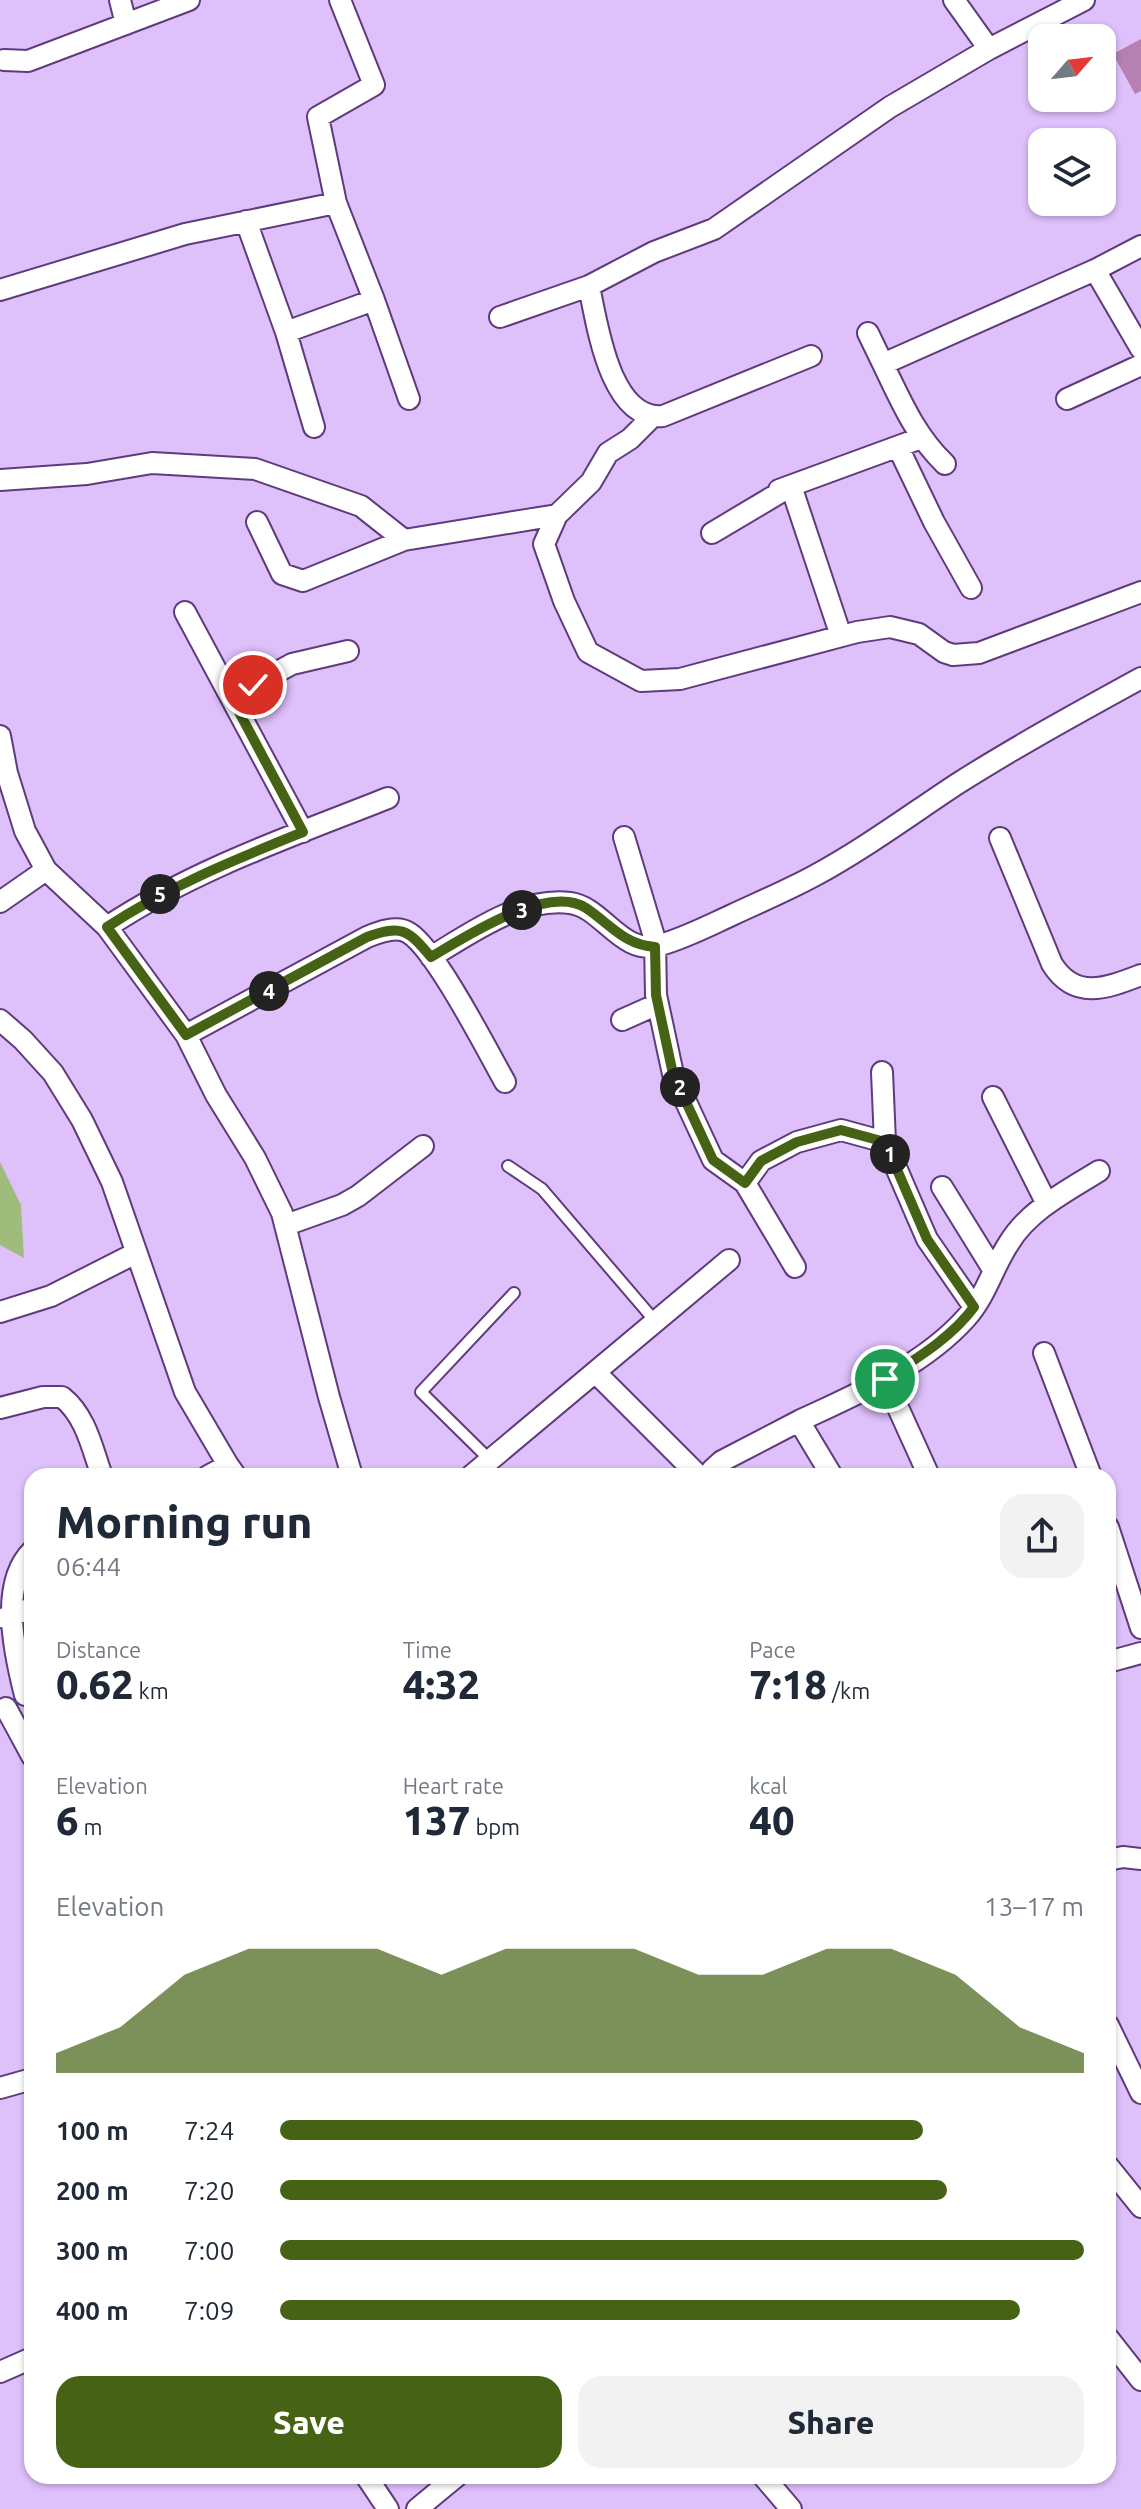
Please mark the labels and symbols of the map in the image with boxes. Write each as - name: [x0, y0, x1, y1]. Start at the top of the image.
- north arrow: [1028, 24, 1116, 112]
- pin: [219, 651, 287, 719]
- pin: 5: [140, 874, 180, 914]
- pin: 3: [502, 890, 542, 930]
- pin: 4: [249, 971, 289, 1011]
- pin: 2: [660, 1067, 700, 1107]
- pin: 1: [870, 1134, 910, 1174]
- pin: [851, 1345, 919, 1413]

